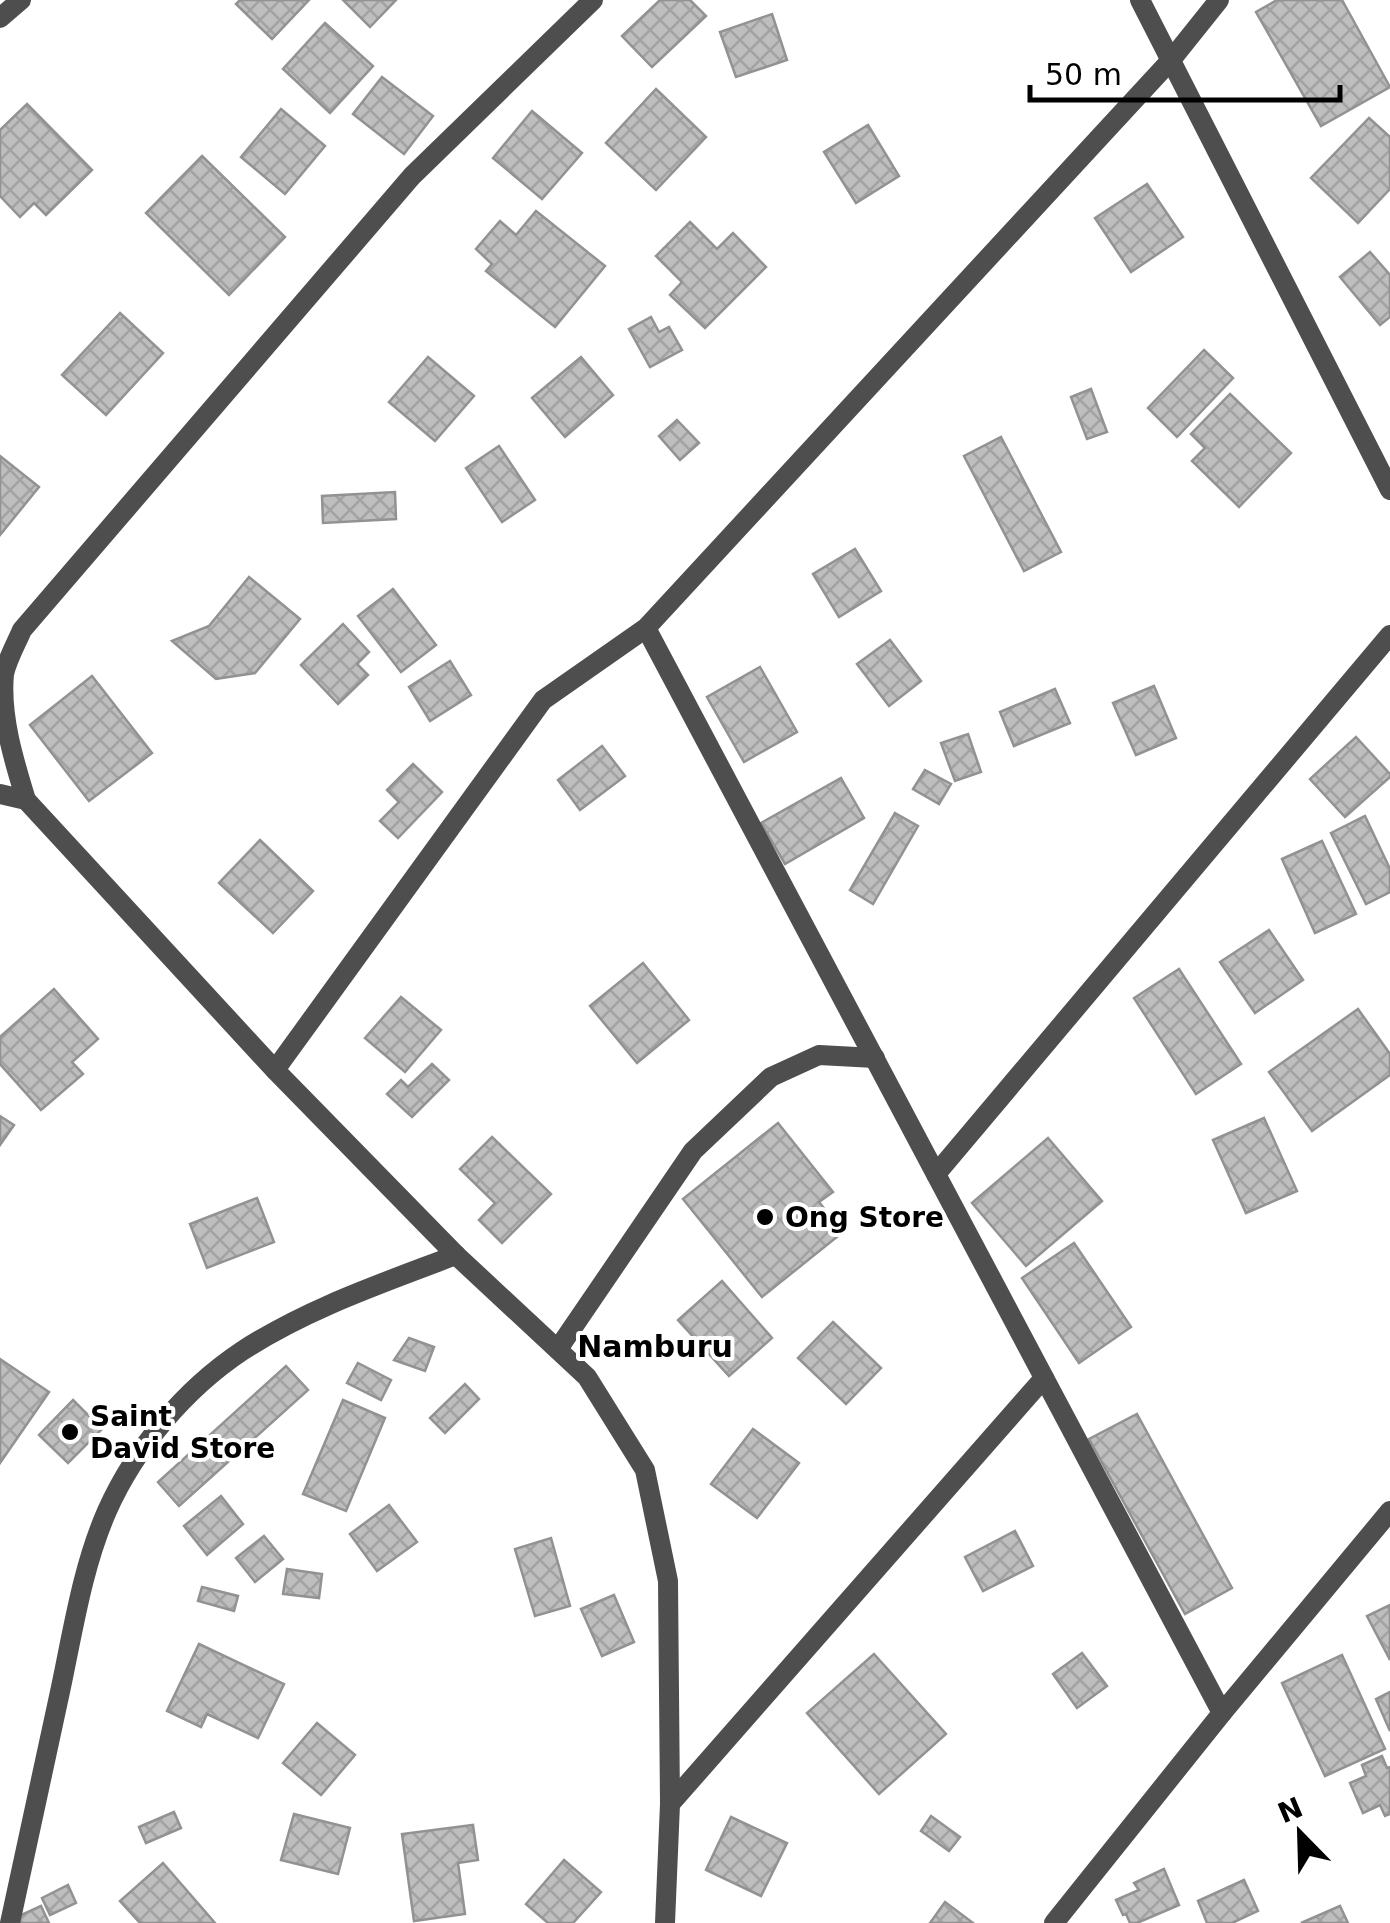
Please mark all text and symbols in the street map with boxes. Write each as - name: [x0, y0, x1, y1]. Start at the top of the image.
- scale bar: [1030, 40, 1340, 102]
- text: 50 m: [1045, 57, 1122, 92]
- place label: Ong Store: [785, 1201, 944, 1234]
- marker: Ong Store: [754, 1206, 776, 1228]
- district label: Namburu: [577, 1329, 733, 1364]
- place label: Saint David Store: [90, 1400, 275, 1465]
- marker: Saint David Store: [59, 1421, 81, 1443]
- north arrow: [1250, 1783, 1350, 1883]
- text: N: [1273, 1791, 1308, 1830]

